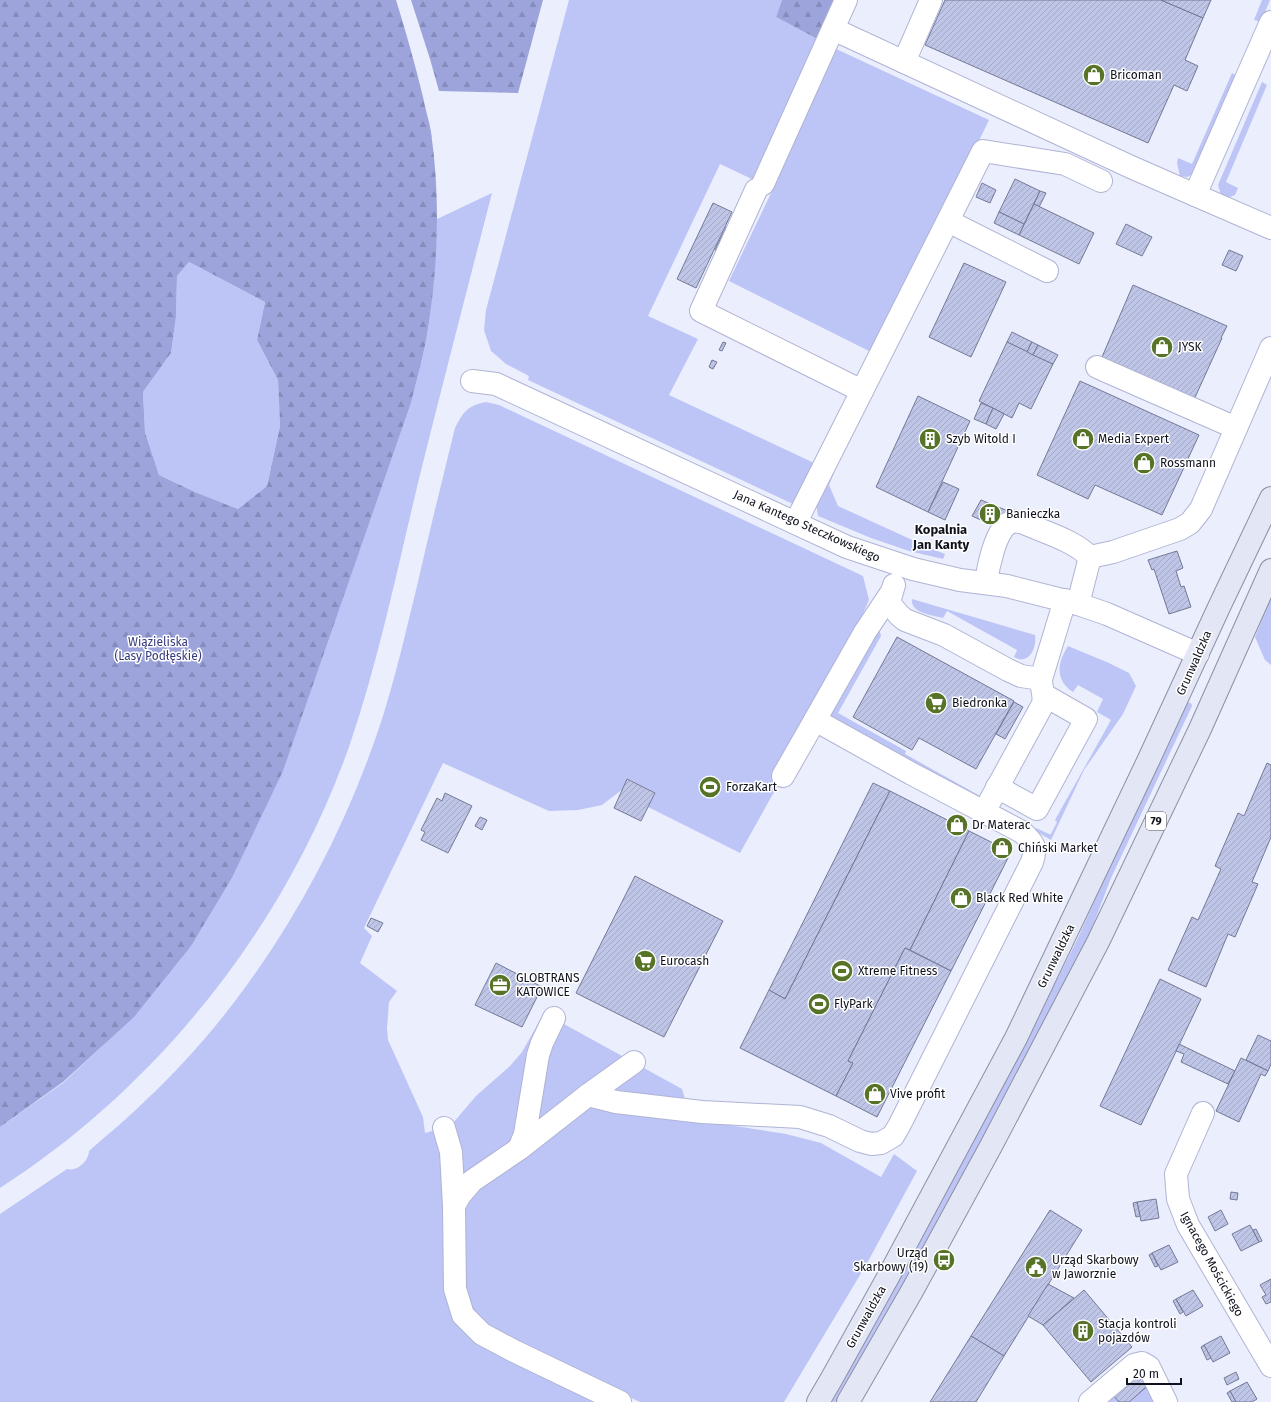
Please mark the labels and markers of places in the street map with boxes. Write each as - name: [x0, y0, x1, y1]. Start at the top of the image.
- shop icon: Bricoman: [1081, 62, 1107, 88]
- place label: Bricoman: [1110, 68, 1162, 82]
- shop icon: JYSK: [1149, 334, 1175, 360]
- place label: JYSK: [1178, 340, 1203, 354]
- building icon: Szyb Witold I: [917, 426, 943, 452]
- shop icon: Media Expert: [1070, 426, 1096, 452]
- place label: Szyb Witold I: [946, 432, 1016, 446]
- place label: Media Expert: [1098, 432, 1170, 446]
- shop icon: Rossmann: [1131, 450, 1157, 476]
- place label: Rossmann: [1160, 456, 1216, 470]
- building icon: Banieczka: [977, 501, 1003, 527]
- place label: Banieczka: [1006, 507, 1060, 521]
- supermarket icon: Biedronka: [923, 690, 949, 716]
- place label: Biedronka: [952, 696, 1007, 710]
- sports icon: ForzaKart: [697, 774, 723, 800]
- place label: ForzaKart: [726, 780, 778, 794]
- shop icon: Dr Materac: [944, 812, 970, 838]
- place label: Dr Materac: [972, 818, 1031, 832]
- shop icon: Chiński Market: [989, 835, 1015, 861]
- place label: Chiński Market: [1018, 841, 1098, 855]
- shop icon: Black Red White: [948, 885, 974, 911]
- place label: Black Red White: [976, 891, 1063, 905]
- supermarket icon: Eurocash: [632, 948, 658, 974]
- place label: Eurocash: [660, 954, 709, 968]
- sports icon: Xtreme Fitness: [829, 958, 855, 984]
- place label: Xtreme Fitness: [858, 964, 938, 978]
- place label: GLOBTRANS KATOWICE: [516, 971, 580, 999]
- office icon: GLOBTRANS KATOWICE: [487, 972, 513, 998]
- sports icon: FlyPark: [806, 991, 832, 1017]
- place label: FlyPark: [834, 997, 874, 1011]
- shop icon: Vive profit: [862, 1081, 888, 1107]
- place label: Vive profit: [890, 1087, 946, 1101]
- place label: Urząd Skarbowy (19): [853, 1246, 928, 1274]
- bus stop icon: Urząd Skarbowy (19): [931, 1247, 957, 1273]
- place label: Urząd Skarbowy w Jaworznie: [1052, 1253, 1139, 1281]
- public building icon: Urząd Skarbowy w Jaworznie: [1023, 1254, 1049, 1280]
- place label: Stacja kontroli pojazdów: [1098, 1317, 1177, 1345]
- building icon: Stacja kontroli pojazdów: [1070, 1318, 1096, 1344]

